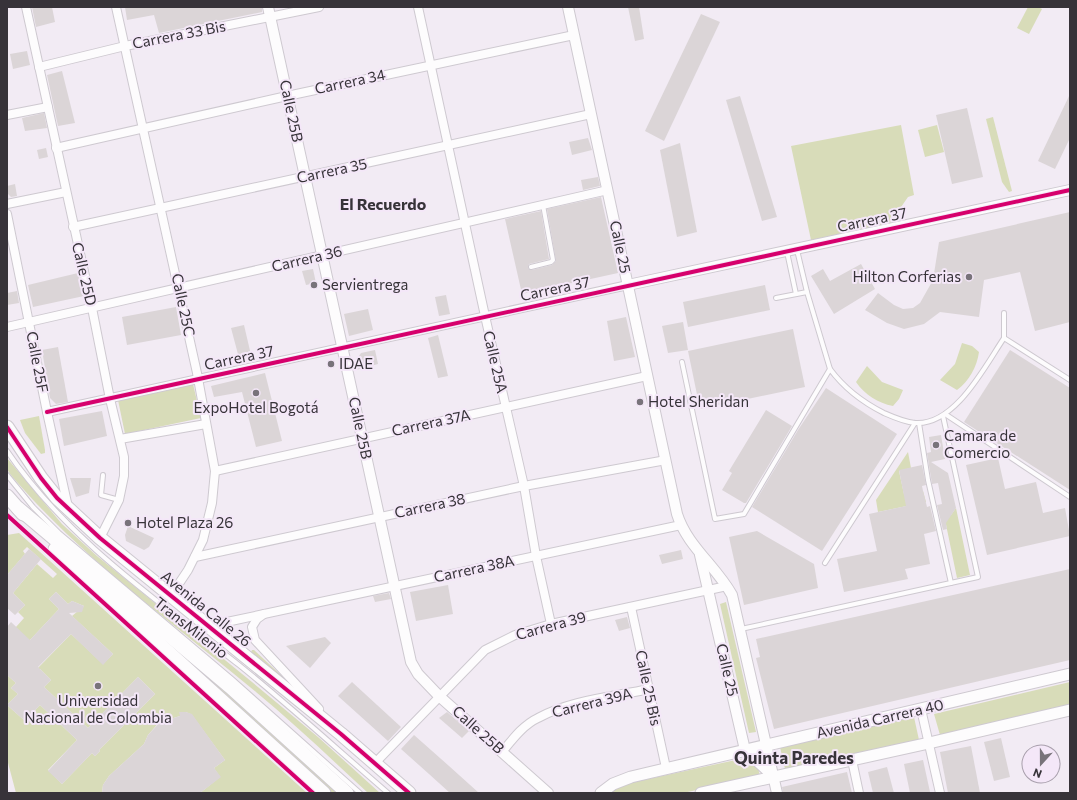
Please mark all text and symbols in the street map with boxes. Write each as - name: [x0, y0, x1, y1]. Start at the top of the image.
- street label: Carrera 33 Bis: [131, 16, 227, 52]
- street label: Carrera 34: [313, 65, 387, 97]
- street label: Calle 25B: [277, 78, 307, 144]
- street label: Carrera 35: [295, 154, 369, 186]
- district label: El Recuerdo: [340, 194, 427, 213]
- street label: Carrera 37: [835, 203, 908, 235]
- street label: Calle 25: [607, 219, 635, 275]
- street label: Calle 25D: [69, 240, 101, 307]
- street label: Carrera 36: [270, 241, 344, 275]
- place label: Hilton Corferias: [852, 267, 961, 285]
- street label: Calle 25C: [169, 272, 199, 338]
- street label: Carrera 37: [518, 272, 591, 304]
- marker: Hilton Corferias: [964, 272, 974, 282]
- place label: Servientrega: [322, 275, 408, 293]
- marker: Servientrega: [309, 280, 319, 290]
- street label: Calle 25A: [480, 329, 512, 395]
- street label: Calle 25F: [23, 330, 53, 394]
- street label: Carrera 37: [202, 341, 275, 373]
- place label: IDAE: [339, 354, 373, 372]
- marker: IDAE: [326, 359, 336, 369]
- marker: ExpoHotel Bogotá: [251, 388, 261, 398]
- place label: Hotel Sheridan: [648, 392, 749, 410]
- street label: Calle 25B: [346, 395, 376, 461]
- marker: Hotel Sheridan: [635, 397, 645, 407]
- place label: ExpoHotel Bogotá: [194, 398, 318, 416]
- street label: Carrera 37A: [390, 405, 472, 439]
- place label: Camara de Comercio: [944, 426, 1016, 461]
- marker: Camara de Comercio: [931, 440, 941, 450]
- street label: Carrera 38: [393, 489, 467, 521]
- place label: Hotel Plaza 26: [136, 513, 233, 531]
- marker: Hotel Plaza 26: [123, 518, 133, 528]
- street label: Carrera 38A: [432, 551, 516, 585]
- street label: Avenida Calle 26: [158, 566, 255, 650]
- street label: TransMilenio: [151, 593, 232, 662]
- street label: Carrera 39: [514, 607, 588, 643]
- street label: Calle 25: [713, 642, 743, 698]
- street label: Calle 25 Bis: [632, 648, 666, 727]
- marker: Universidad Nacional de Colombia: [93, 681, 103, 691]
- street label: Carrera 39A: [550, 683, 634, 721]
- place label: Universidad Nacional de Colombia: [24, 691, 172, 726]
- street label: Avenida Carrera 40: [814, 695, 945, 741]
- street label: Calle 25B: [449, 701, 508, 757]
- north arrow: [1021, 744, 1061, 784]
- district label: Quinta Paredes: [734, 747, 854, 768]
- text: N: [1031, 766, 1043, 781]

